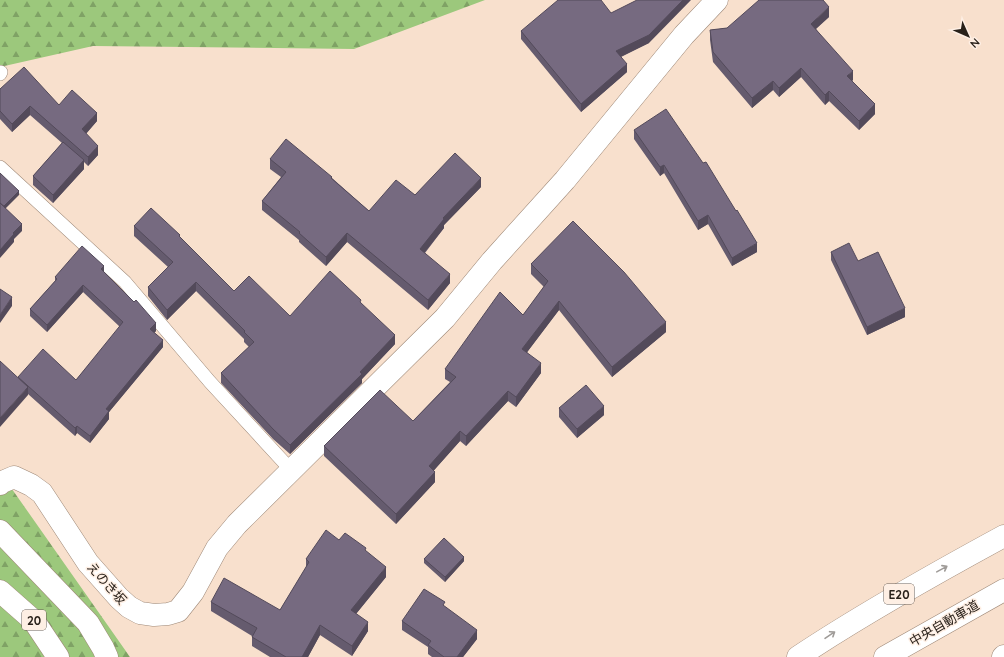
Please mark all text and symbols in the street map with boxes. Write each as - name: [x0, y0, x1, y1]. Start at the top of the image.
- north arrow: [948, 16, 988, 56]
- text: N: [967, 35, 983, 51]
- street label: えのき坂: [84, 558, 130, 608]
- one-way arrow: [936, 565, 948, 573]
- road number: E20: [884, 584, 914, 604]
- street label: 中央自動車道: [906, 597, 982, 649]
- road number: 20: [22, 610, 46, 630]
- one-way arrow: [824, 631, 836, 639]

